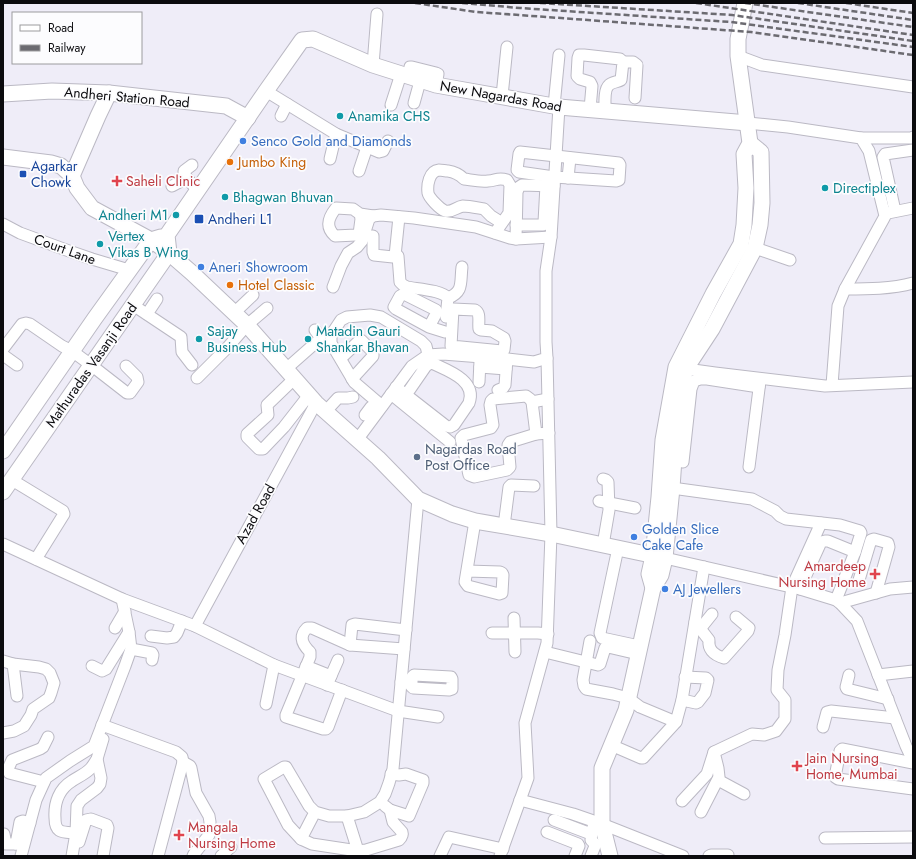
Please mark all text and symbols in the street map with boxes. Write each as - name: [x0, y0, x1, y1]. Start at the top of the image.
- legend: [12, 12, 142, 64]
- text: Road: [48, 19, 74, 37]
- text: Railway: [48, 39, 86, 57]
- street label: New Nagardas Road: [438, 75, 564, 117]
- street label: Andheri Station Road: [63, 82, 191, 112]
- place label: Anamika CHS: [348, 106, 431, 126]
- marker: Anamika CHS: [335, 111, 345, 121]
- place label: Senco Gold and Diamonds: [251, 131, 412, 151]
- marker: Senco Gold and Diamonds: [238, 136, 248, 146]
- place label: Jumbo King: [236, 152, 306, 172]
- place label: Agarkar Chowk: [31, 156, 78, 192]
- marker: Jumbo King: [225, 157, 235, 167]
- marker: Agarkar Chowk: [18, 169, 28, 179]
- place label: Saheli Clinic: [126, 171, 200, 191]
- marker: Saheli Clinic: [111, 175, 123, 187]
- place label: Directiplex: [833, 178, 896, 198]
- marker: Directiplex: [820, 183, 830, 193]
- place label: Bhagwan Bhuvan: [233, 187, 333, 207]
- marker: Bhagwan Bhuvan: [220, 192, 230, 202]
- place label: Andheri M1: [99, 205, 168, 225]
- place label: Andheri L1: [208, 209, 272, 229]
- marker: Andheri M1: [171, 210, 181, 220]
- marker: Andheri L1: [193, 213, 205, 225]
- place label: Vertex Vikas B Wing: [108, 226, 188, 262]
- street label: Court Lane: [31, 229, 99, 269]
- marker: Vertex Vikas B Wing: [95, 239, 105, 249]
- place label: Aneri Showroom: [209, 257, 308, 277]
- marker: Aneri Showroom: [196, 262, 206, 272]
- place label: Hotel Classic: [238, 275, 315, 295]
- marker: Hotel Classic: [225, 280, 235, 290]
- street label: Mathuradas Vasanji Road: [40, 299, 142, 431]
- place label: Sajay Business Hub: [207, 321, 287, 357]
- place label: Matadin Gauri Shankar Bhavan: [316, 321, 409, 357]
- marker: Sajay Business Hub: [194, 334, 204, 344]
- marker: Matadin Gauri Shankar Bhavan: [303, 334, 313, 344]
- place label: Nagardas Road Post Office: [425, 439, 517, 475]
- marker: Nagardas Road Post Office: [412, 452, 422, 462]
- street label: Azad Road: [230, 481, 280, 547]
- place label: Golden Slice Cake Cafe: [642, 519, 719, 555]
- marker: Golden Slice Cake Cafe: [629, 532, 639, 542]
- place label: Amardeep Nursing Home: [778, 556, 866, 592]
- marker: Amardeep Nursing Home: [869, 568, 881, 580]
- place label: AJ Jewellers: [673, 579, 741, 599]
- marker: AJ Jewellers: [660, 584, 670, 594]
- place label: Jain Nursing Home, Mumbai: [804, 748, 898, 784]
- marker: Jain Nursing Home, Mumbai: [791, 760, 803, 772]
- place label: Mangala Nursing Home: [188, 817, 276, 853]
- marker: Mangala Nursing Home: [173, 829, 185, 841]

